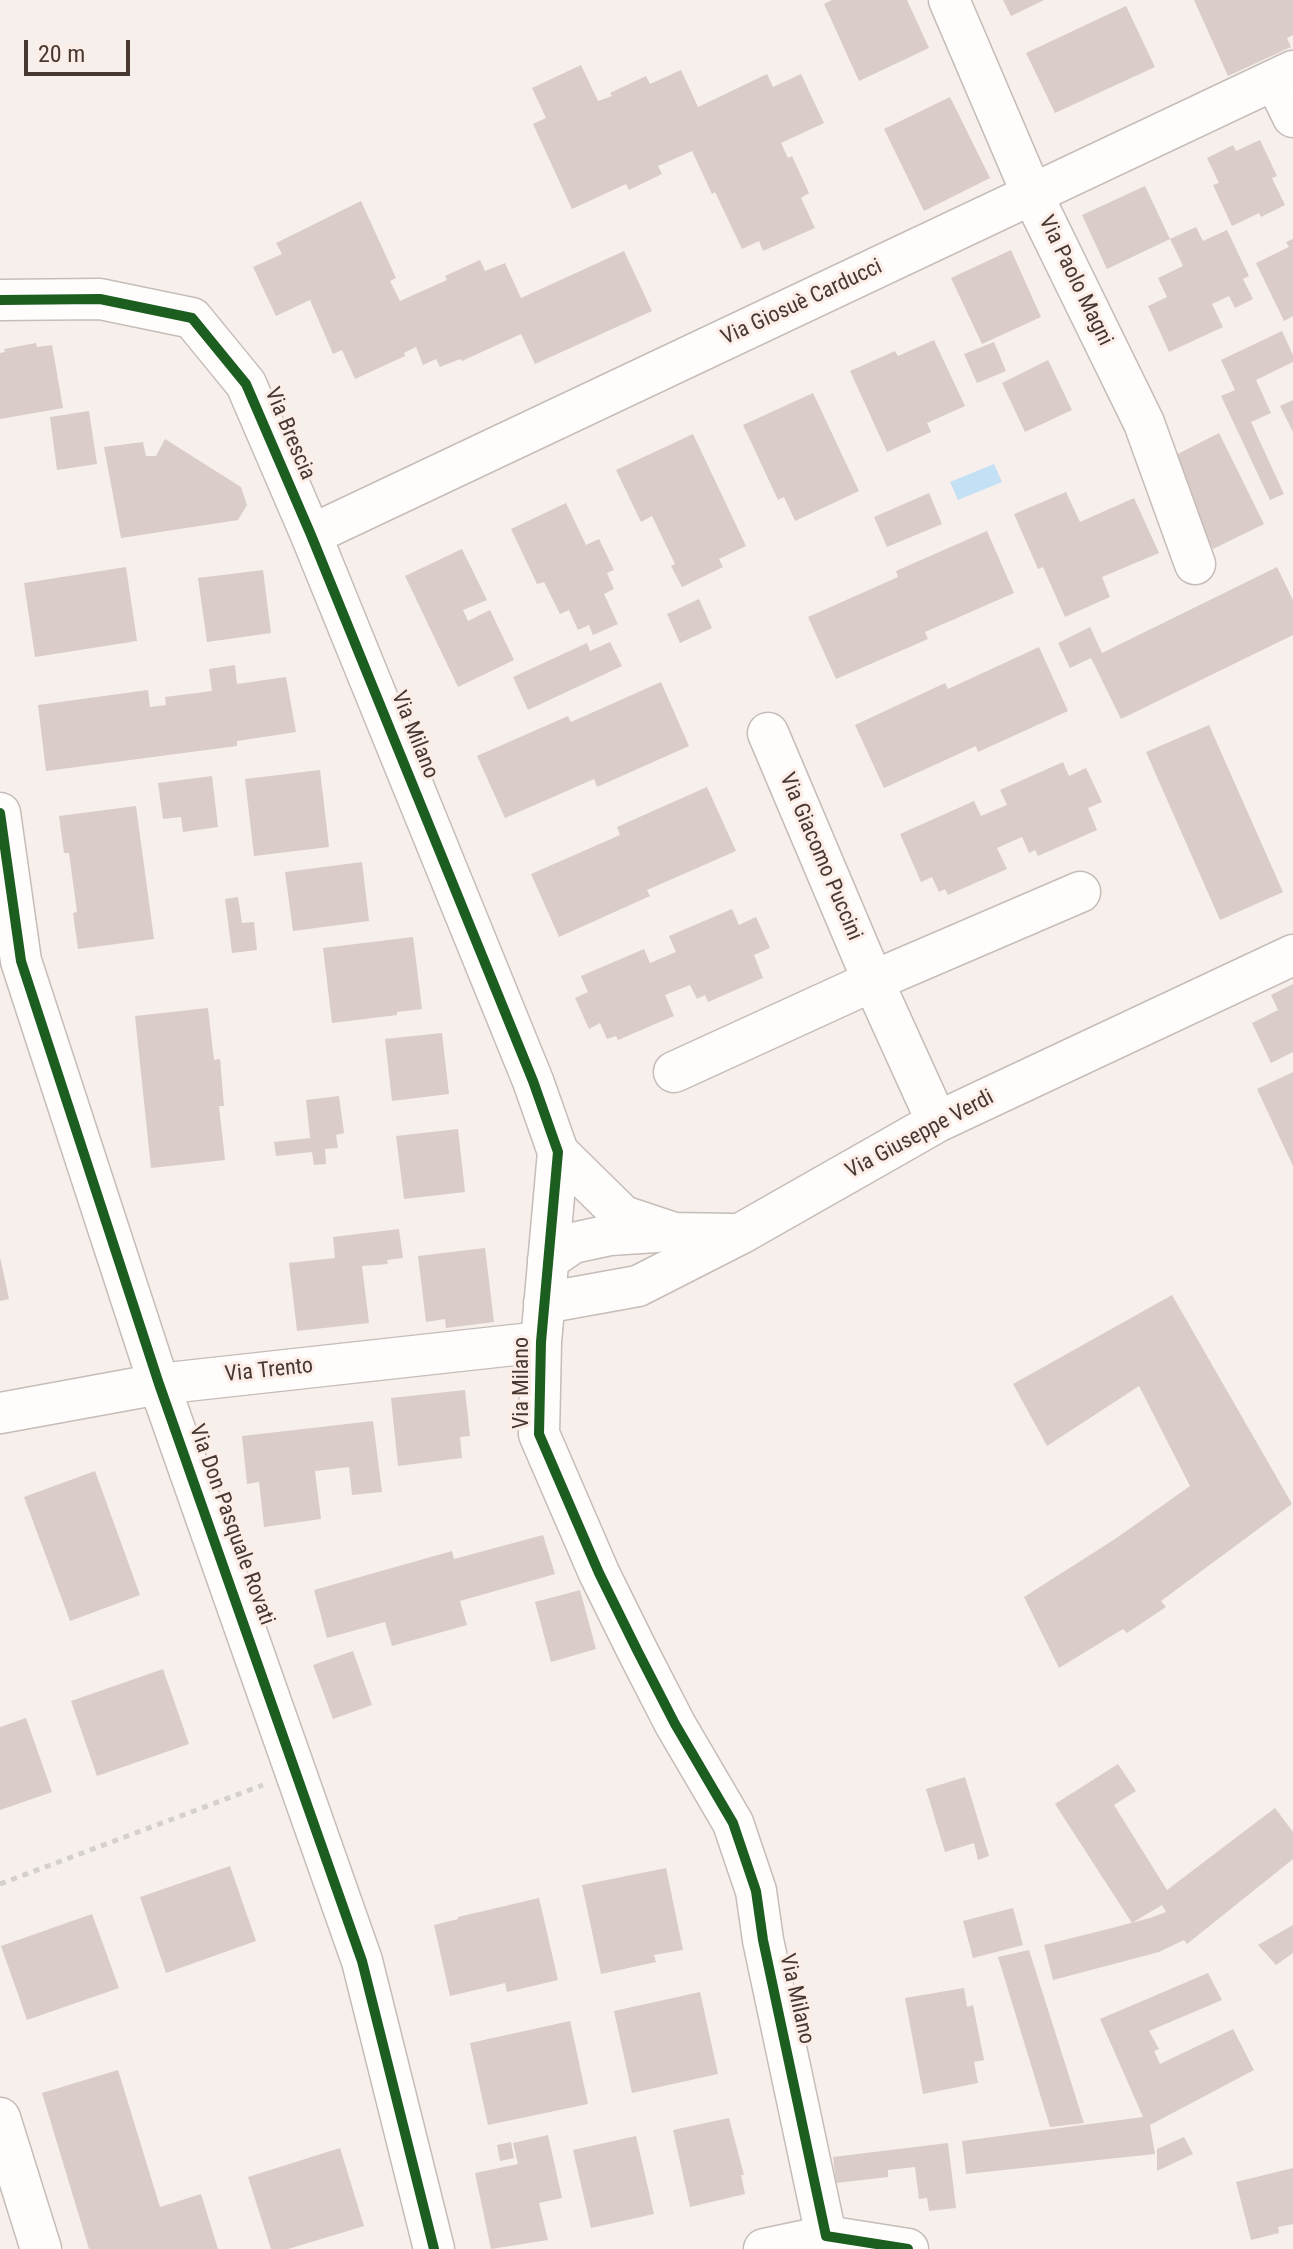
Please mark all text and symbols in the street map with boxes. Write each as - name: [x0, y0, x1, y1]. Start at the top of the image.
- scale bar: [28, 24, 134, 74]
- text: 20 m: [38, 40, 85, 68]
- street label: Via Paolo Magni: [1032, 212, 1118, 350]
- street label: Via Giosuè Carducci: [717, 254, 887, 352]
- street label: Via Brescia: [258, 384, 320, 484]
- street label: Via Milano: [385, 687, 443, 783]
- street label: Via Giacomo Puccini: [773, 769, 867, 945]
- street label: Via Giuseppe Verdi: [842, 1085, 998, 1185]
- street label: Via Milano: [509, 1337, 535, 1429]
- street label: Via Trento: [224, 1353, 314, 1389]
- street label: Via Don Pasquale Rovati: [182, 1421, 280, 1629]
- street label: Via Milano: [773, 1951, 819, 2047]

